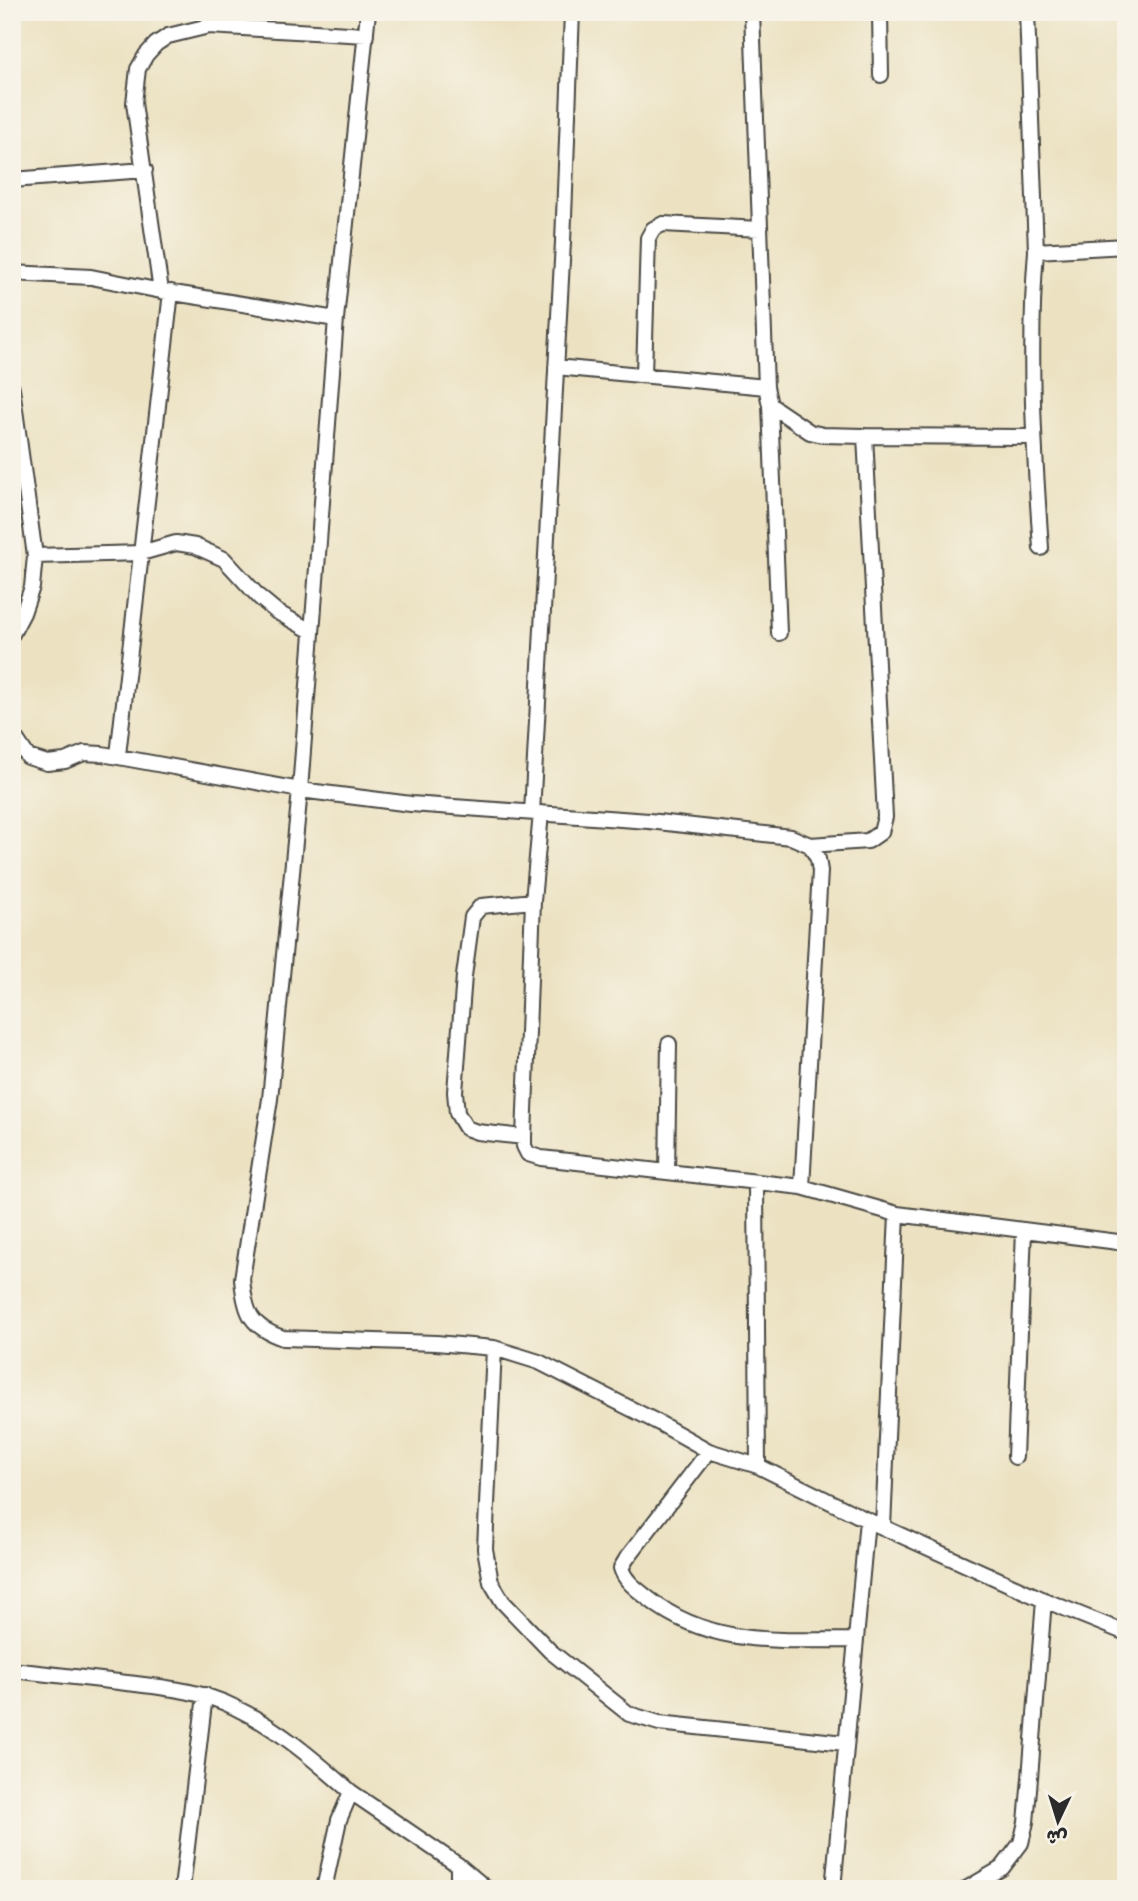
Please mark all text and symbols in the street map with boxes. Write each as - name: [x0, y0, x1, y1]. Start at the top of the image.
- north arrow: [1023, 1786, 1092, 1856]
- text: ش: [1046, 1825, 1068, 1850]

